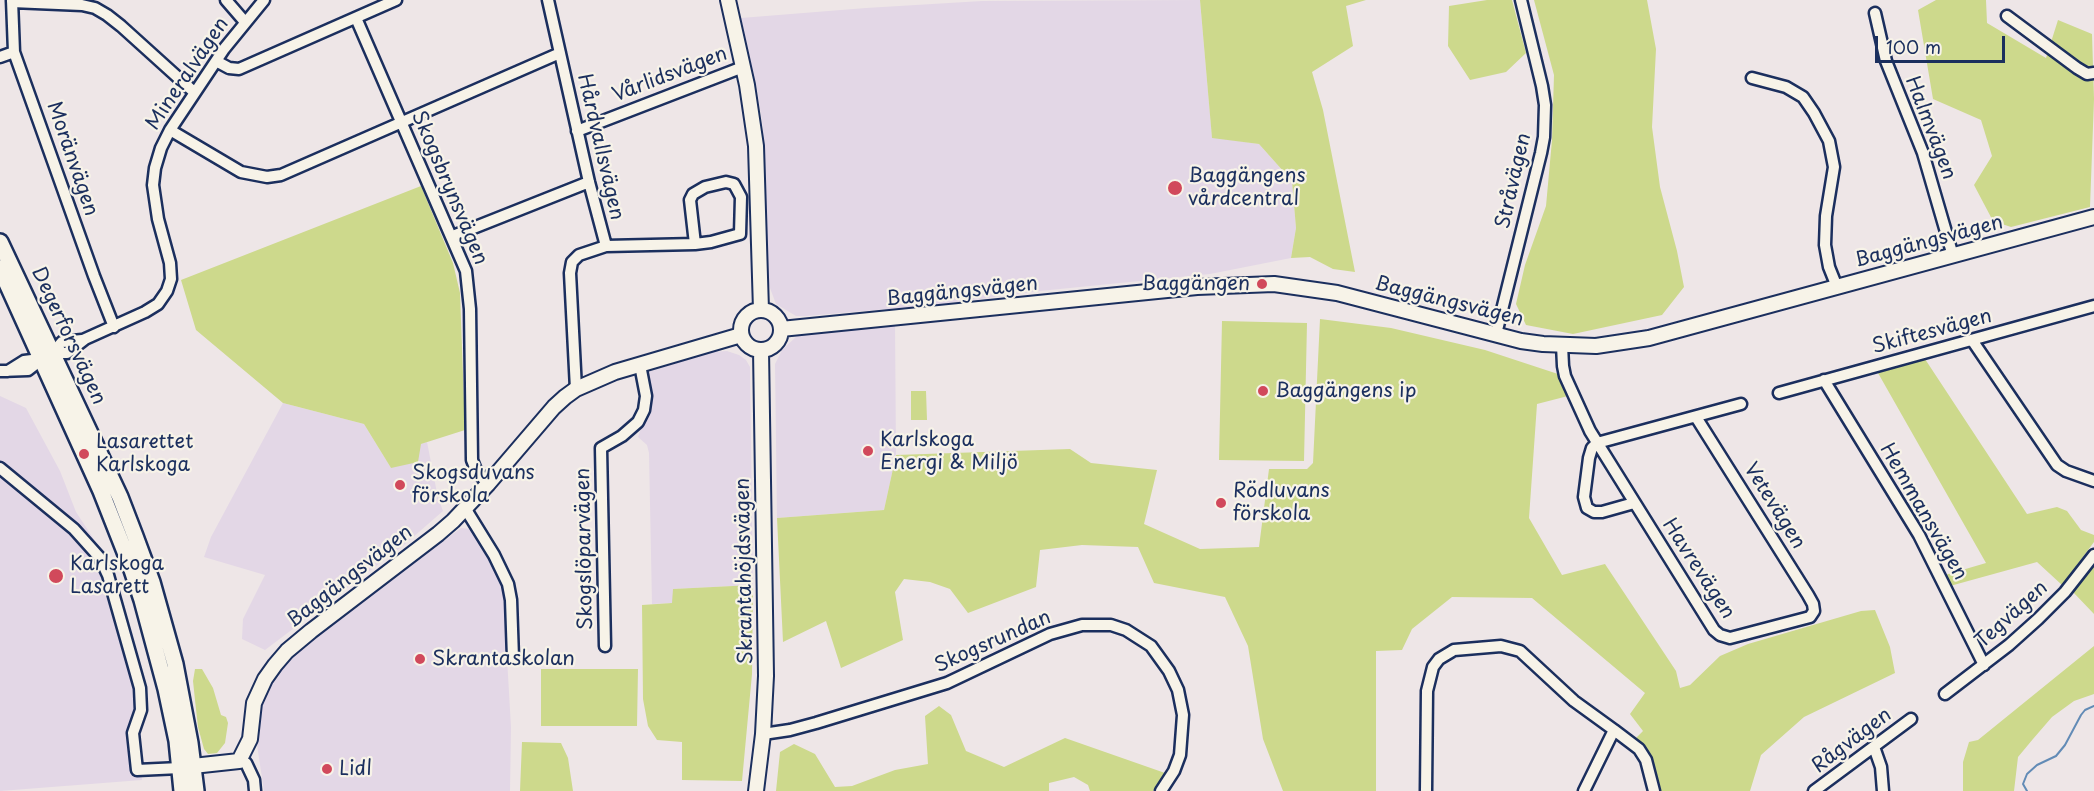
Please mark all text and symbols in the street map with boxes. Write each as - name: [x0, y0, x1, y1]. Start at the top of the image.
- street label: Mineralvägen: [142, 13, 234, 135]
- scale bar: [1878, 24, 2008, 62]
- text: 100 m: [1886, 33, 1941, 60]
- street label: Vårlidsvägen: [609, 42, 731, 108]
- street label: Hårdvallsvägen: [572, 72, 628, 222]
- street label: Halmvägen: [1899, 73, 1961, 183]
- street label: Moränvägen: [41, 99, 103, 219]
- street label: Skogsbrynsvägen: [406, 107, 492, 269]
- street label: Stråvägen: [1491, 131, 1537, 231]
- place label: Baggängens vårdcentral: [1188, 164, 1306, 211]
- marker: Baggängens vårdcentral: [1166, 179, 1184, 197]
- street label: Baggängsvägen: [1852, 211, 2006, 273]
- street label: Degerforsvägen: [26, 263, 110, 409]
- street label: Baggängsvägen: [885, 272, 1039, 312]
- place label: Baggängen: [1141, 272, 1250, 296]
- street label: Baggängsvägen: [1372, 272, 1526, 332]
- marker: Baggängen: [1255, 277, 1269, 291]
- street label: Skiftesvägen: [1870, 305, 1994, 359]
- place label: Baggängens ip: [1275, 379, 1416, 403]
- marker: Baggängens ip: [1256, 384, 1270, 398]
- place label: Karlskoga Energi & Miljö: [880, 428, 1018, 475]
- place label: Lasarettet Karlskoga: [96, 430, 193, 477]
- street label: Hemmansvägen: [1874, 439, 1972, 585]
- marker: Karlskoga Energi & Miljö: [861, 444, 875, 458]
- marker: Lasarettet Karlskoga: [77, 447, 91, 461]
- street label: Vetevägen: [1738, 458, 1810, 554]
- place label: Skogsduvans förskola: [412, 461, 535, 508]
- street label: Skogslöparvägen: [572, 468, 598, 630]
- marker: Skogsduvans förskola: [393, 478, 407, 492]
- street label: Skrantahöjdsvägen: [731, 478, 759, 664]
- place label: Rödluvans förskola: [1233, 479, 1330, 526]
- marker: Rödluvans förskola: [1214, 496, 1228, 510]
- street label: Havrevägen: [1657, 514, 1739, 624]
- street label: Baggängsvägen: [282, 521, 418, 633]
- place label: Karlskoga Lasarett: [70, 552, 164, 599]
- marker: Karlskoga Lasarett: [47, 567, 65, 585]
- street label: Tegvägen: [1971, 576, 2053, 654]
- street label: Skogsrundan: [931, 606, 1055, 678]
- place label: Skrantaskolan: [432, 647, 575, 671]
- marker: Skrantaskolan: [413, 652, 427, 666]
- street label: Rågvägen: [1808, 703, 1896, 779]
- place label: Lidl: [339, 757, 372, 781]
- marker: Lidl: [320, 762, 334, 776]

